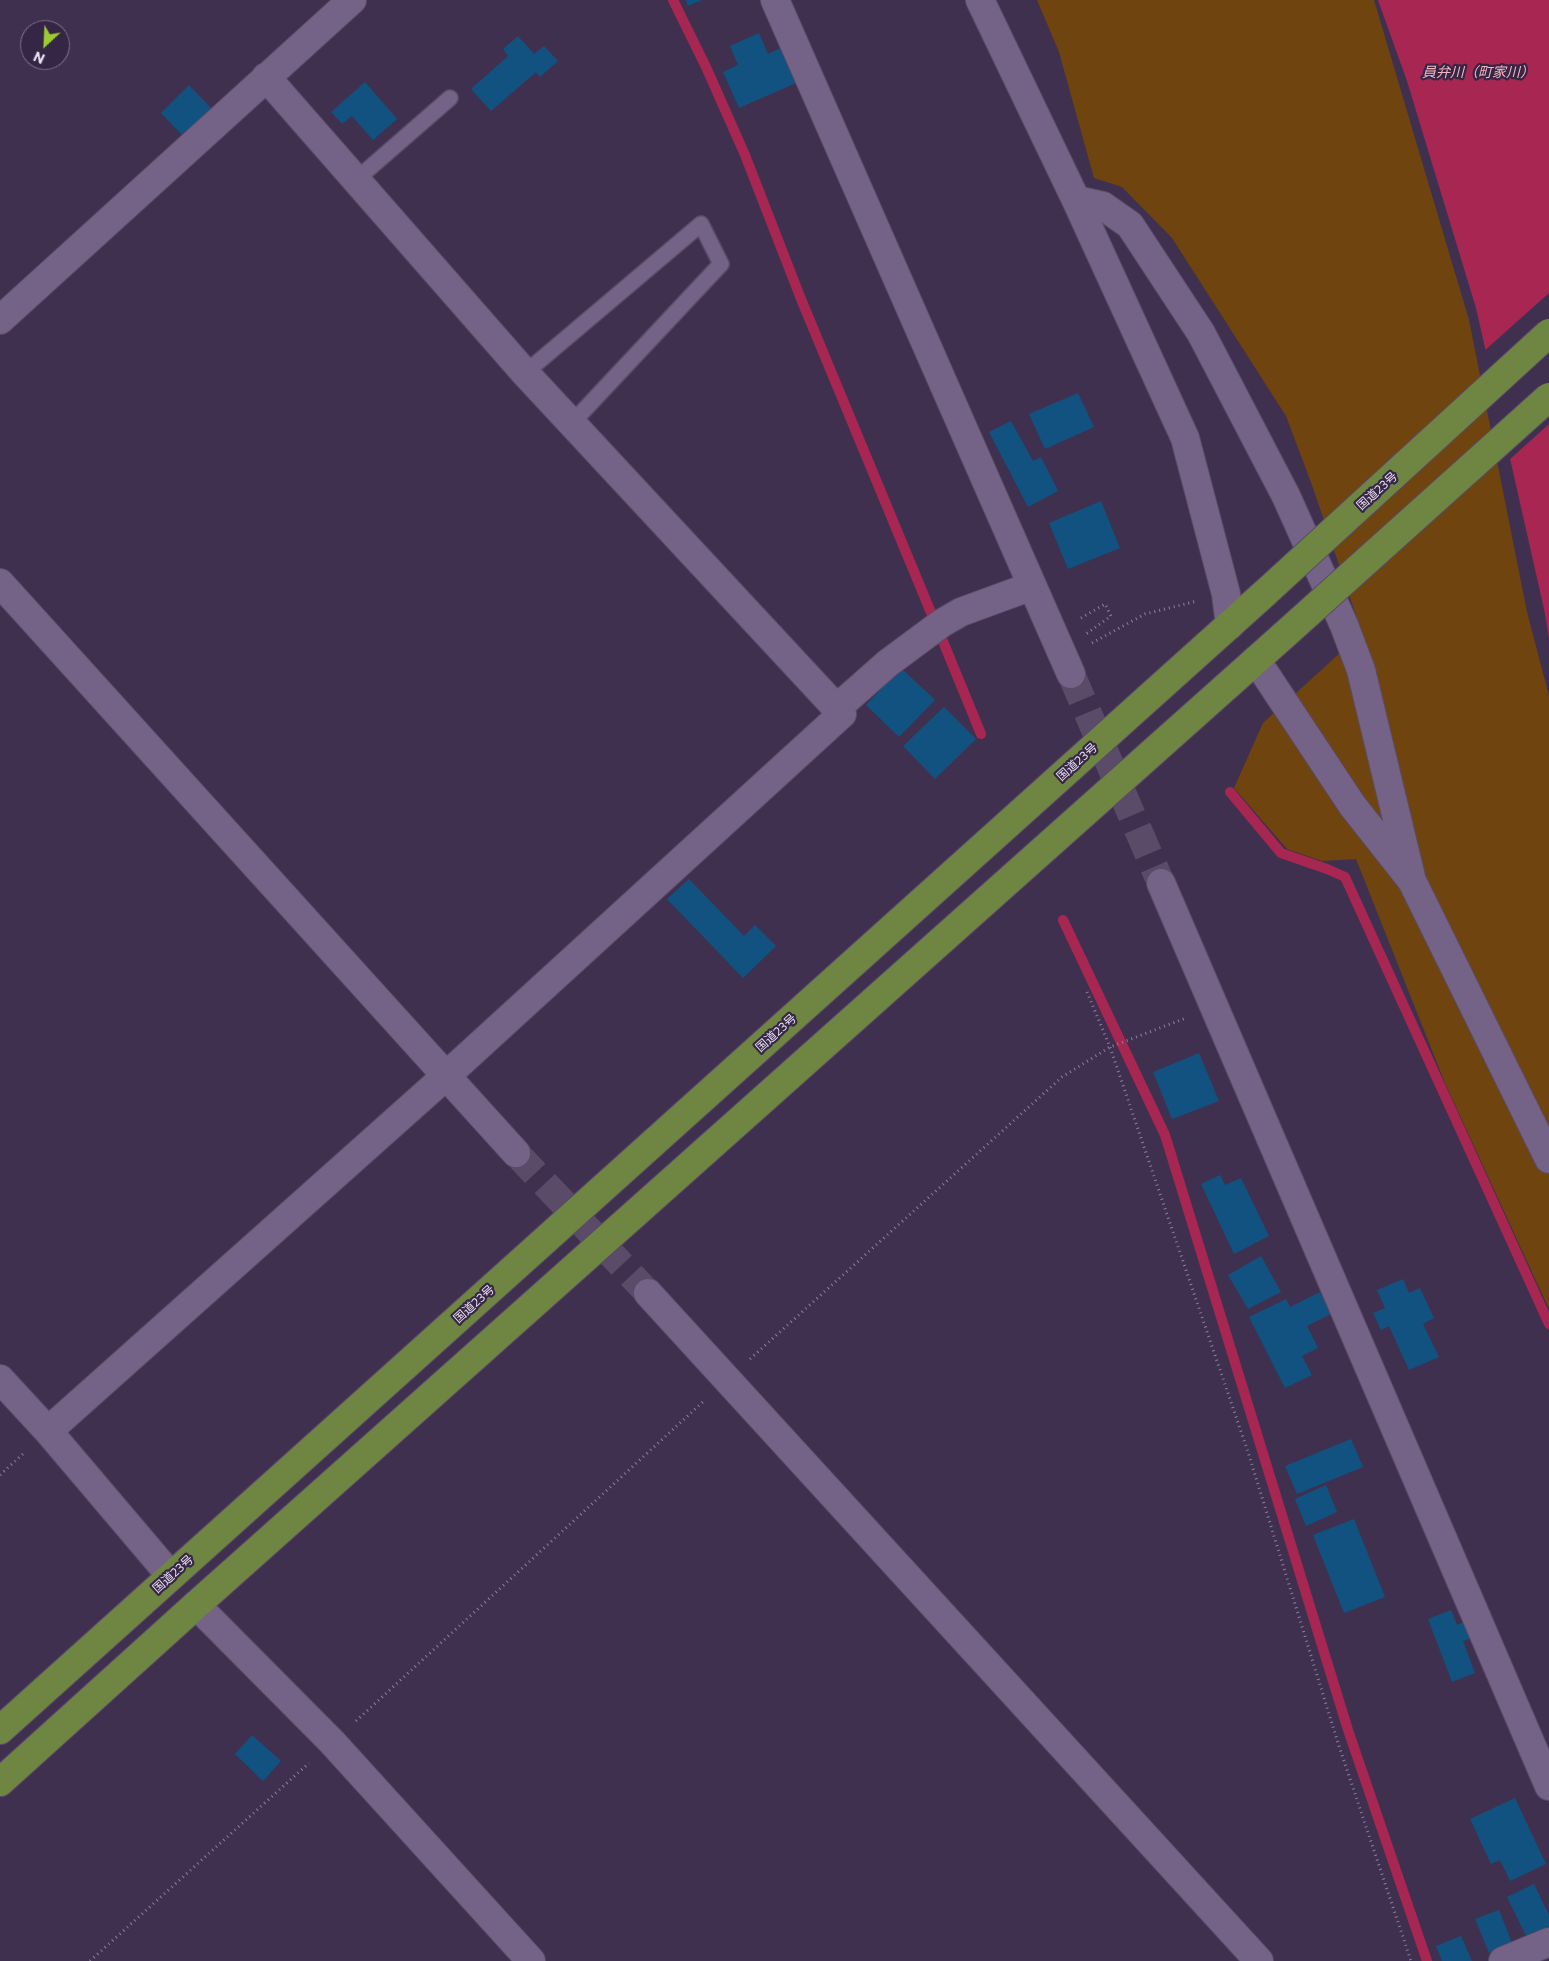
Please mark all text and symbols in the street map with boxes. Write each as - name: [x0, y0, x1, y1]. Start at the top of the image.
- north arrow: [20, 20, 70, 70]
- text: N: [31, 48, 47, 68]
- water label: 員弁川（町家川）: [1422, 64, 1534, 80]
- street label: 国道23号: [1354, 469, 1400, 513]
- street label: 国道23号: [1054, 740, 1100, 784]
- street label: 国道23号: [753, 1011, 799, 1055]
- street label: 国道23号: [451, 1282, 497, 1326]
- street label: 国道23号: [150, 1552, 196, 1596]

